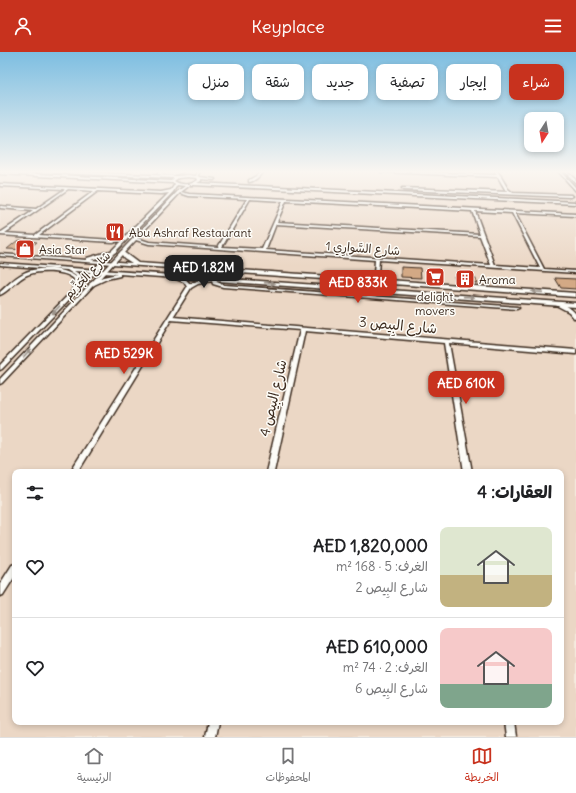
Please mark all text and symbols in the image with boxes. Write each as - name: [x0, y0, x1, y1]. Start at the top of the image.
- icon: person: [12, 15, 34, 37]
- text: Keyplace: [251, 15, 325, 38]
- icon: menu: [542, 15, 564, 37]
- chip: منزل: [188, 64, 244, 100]
- chip: شقة: [252, 64, 304, 100]
- chip: جديد: [312, 64, 368, 100]
- chip: تصفية: [376, 64, 438, 100]
- chip: إيجار: [446, 64, 501, 100]
- chip: شراء: [509, 64, 564, 100]
- north arrow: [524, 112, 564, 152]
- map controls: [524, 112, 564, 152]
- restaurant icon: Abu Ashraf Restaurant: [104, 221, 126, 243]
- place label: Abu Ashraf Restaurant: [129, 225, 251, 240]
- shop icon: Asia Star: [14, 238, 36, 260]
- street label: شارع السَّوارِي 1: [325, 238, 401, 260]
- place label: Asia Star: [39, 242, 87, 257]
- street label: شارع الجَزِّيم: [61, 248, 115, 303]
- pin: AED 1.82M: [158, 255, 250, 289]
- text: AED 1.82M: [173, 259, 235, 276]
- supermarket icon: delight movers: [424, 266, 446, 288]
- building icon: Aroma: [454, 268, 476, 290]
- pin: AED 833K: [317, 270, 399, 304]
- place label: Aroma: [479, 272, 516, 287]
- text: AED 833K: [329, 274, 387, 291]
- one-way arrow: [264, 279, 276, 286]
- one-way arrow: [531, 288, 543, 295]
- place label: delight movers: [415, 289, 455, 318]
- one-way arrow: [463, 293, 475, 300]
- one-way arrow: [51, 305, 61, 315]
- street label: شارع البِيص 3: [358, 313, 438, 340]
- pin: AED 529K: [83, 341, 165, 375]
- text: AED 529K: [95, 345, 153, 362]
- one-way arrow: [22, 348, 31, 358]
- street label: شارع البِيص 4: [255, 358, 293, 439]
- pin: AED 610K: [425, 371, 507, 405]
- text: AED 610K: [437, 375, 495, 392]
- text: العقارات: 4: [477, 481, 552, 503]
- icon: filters: [24, 482, 46, 504]
- text: AED 1,820,000: [313, 535, 428, 557]
- icon: home: [472, 543, 520, 591]
- icon: heart: [24, 556, 46, 578]
- text: الغرف: 5 · 168 m²: [336, 558, 428, 575]
- text: شارع البِيص 2: [355, 579, 428, 596]
- text: AED 610,000: [326, 636, 428, 658]
- icon: home: [472, 644, 520, 692]
- icon: heart: [24, 657, 46, 679]
- text: الغرف: 2 · 74 m²: [343, 659, 428, 676]
- text: شارع البِيص 6: [355, 680, 428, 697]
- tab: الرئيسية: [77, 745, 112, 787]
- tab: المحفوظات: [265, 745, 311, 787]
- tab: الخريطة: [465, 745, 499, 787]

